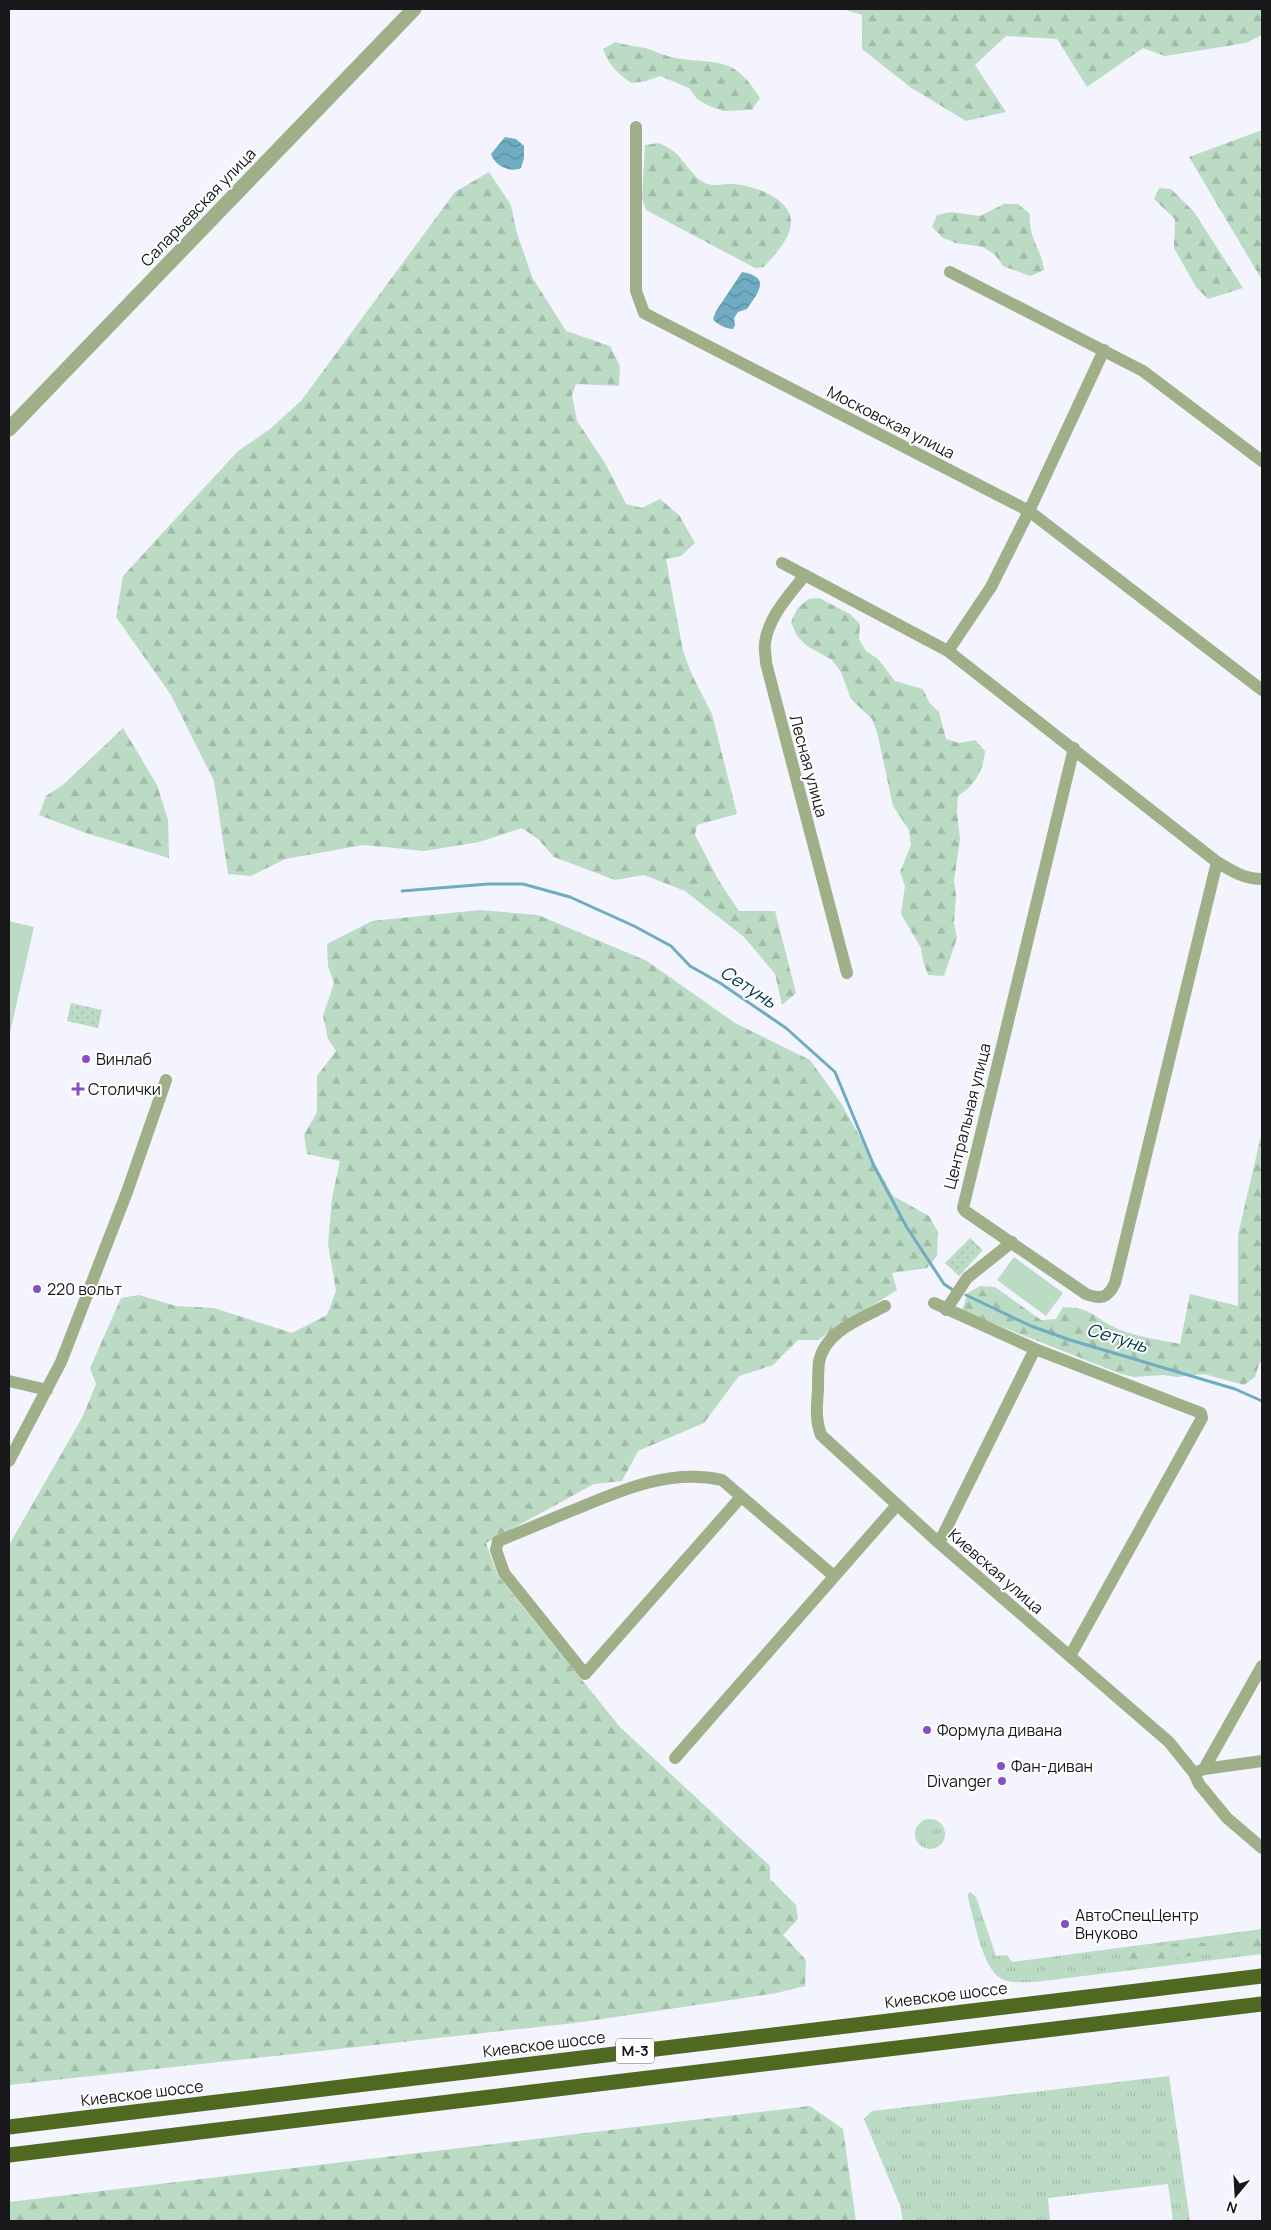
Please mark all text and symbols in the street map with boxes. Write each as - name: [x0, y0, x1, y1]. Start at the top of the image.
- street label: Саларьевская улица: [135, 143, 261, 271]
- street label: Московская улица: [823, 380, 959, 464]
- street label: Лесная улица: [785, 712, 833, 820]
- water label: Сетунь: [716, 959, 781, 1013]
- street label: Центральная улица: [938, 1041, 996, 1191]
- place label: Винлаб: [96, 1048, 152, 1070]
- marker: Винлаб: [80, 1053, 92, 1065]
- place label: Столички: [88, 1078, 161, 1100]
- marker: Столички: [72, 1083, 84, 1095]
- place label: 220 вольт: [47, 1278, 122, 1300]
- marker: 220 вольт: [31, 1283, 43, 1295]
- water label: Сетунь: [1084, 1316, 1151, 1358]
- street label: Киевская улица: [944, 1524, 1048, 1618]
- place label: Формула дивана: [937, 1719, 1062, 1741]
- marker: Формула дивана: [921, 1724, 933, 1736]
- place label: Фан-диван: [1011, 1755, 1093, 1777]
- marker: Фан-диван: [995, 1760, 1007, 1772]
- place label: Divanger: [927, 1770, 992, 1792]
- marker: Divanger: [996, 1775, 1008, 1787]
- place label: АвтоСпецЦентр Внуково: [1075, 1904, 1199, 1944]
- marker: АвтоСпецЦентр Внуково: [1059, 1918, 1071, 1930]
- street label: Киевское шоссе: [883, 1977, 1009, 2013]
- street label: Киевское шоссе: [481, 2026, 607, 2062]
- road number: М-3: [616, 2038, 654, 2064]
- street label: Киевское шоссе: [79, 2075, 205, 2111]
- north arrow: [1211, 2170, 1261, 2220]
- text: N: [1224, 2197, 1240, 2218]

